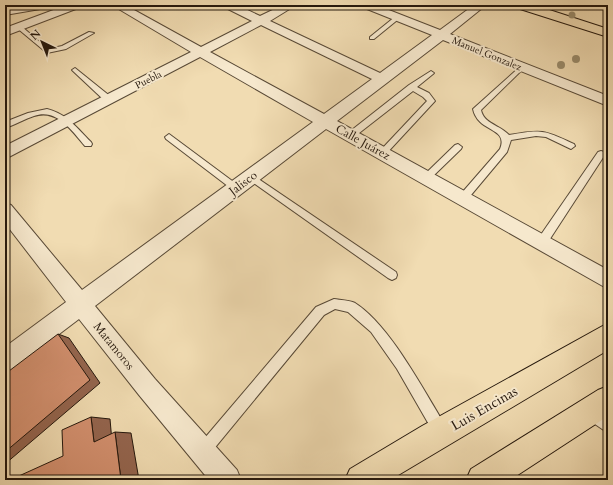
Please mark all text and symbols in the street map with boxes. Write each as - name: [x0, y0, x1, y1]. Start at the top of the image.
- north arrow: [22, 22, 62, 62]
- text: N: [27, 26, 44, 44]
- street label: Manuel Gonzalez: [450, 34, 524, 74]
- street label: Puebla: [133, 67, 165, 93]
- street label: Calle Juárez: [333, 120, 394, 164]
- street label: Jalisco: [224, 167, 261, 200]
- street label: Matamoros: [90, 319, 138, 373]
- street label: Luis Encinas: [447, 382, 521, 435]

